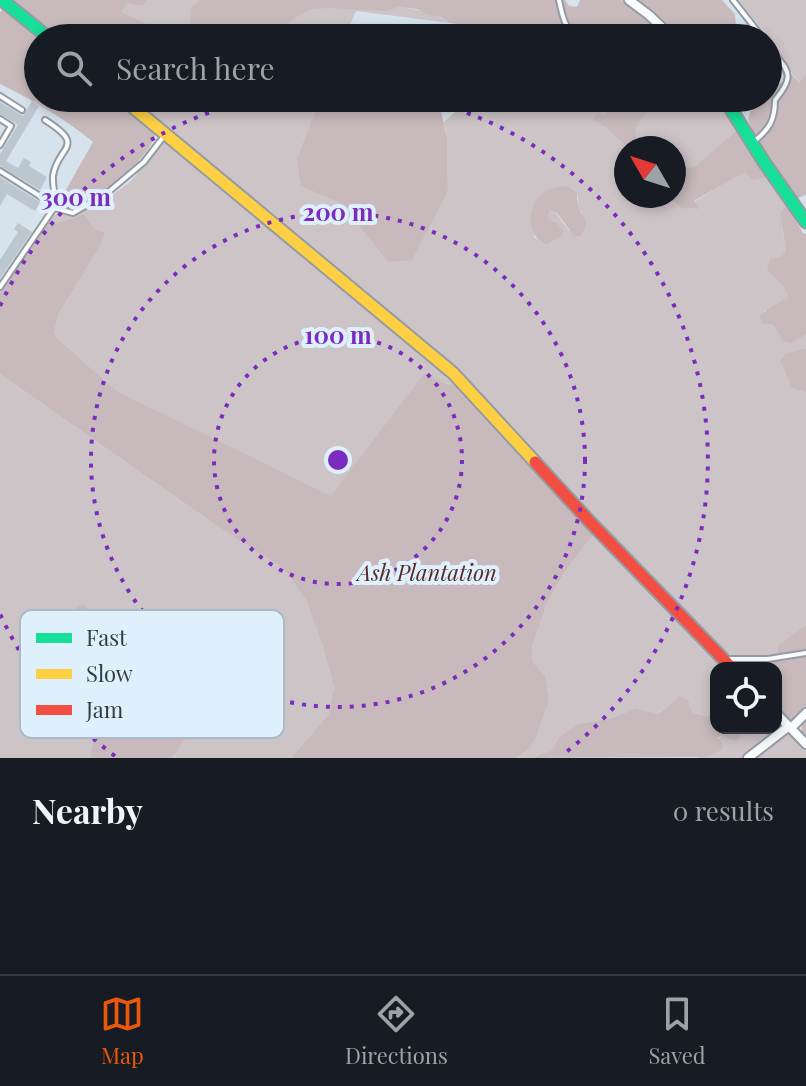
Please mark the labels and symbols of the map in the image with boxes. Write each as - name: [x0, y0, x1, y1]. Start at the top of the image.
- north arrow: [614, 136, 686, 208]
- text: 300 m: [41, 180, 111, 212]
- text: 200 m: [303, 195, 374, 227]
- text: 100 m: [304, 318, 372, 350]
- centre of rings: [324, 446, 352, 474]
- park label: Ash Plantation: [355, 557, 497, 587]
- legend: [20, 610, 284, 738]
- text: Fast: [86, 622, 128, 652]
- text: Slow: [86, 658, 133, 688]
- text: Jam: [85, 694, 124, 724]

